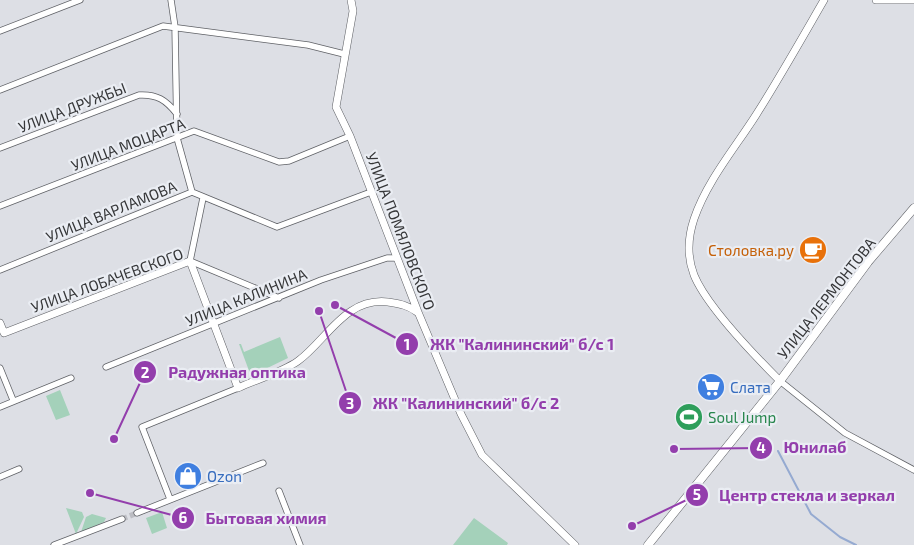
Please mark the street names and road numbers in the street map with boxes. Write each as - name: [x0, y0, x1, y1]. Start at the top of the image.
- street label: УЛИЦА ДРУЖБЫ: [16, 78, 128, 136]
- street label: УЛИЦА МОЦАРТА: [68, 114, 188, 174]
- street label: УЛИЦА ПОМЯЛОВСКОГО: [363, 150, 439, 312]
- street label: УЛИЦА ВАРЛАМОВА: [43, 176, 180, 245]
- street label: УЛИЦА ЛЕРМОНТОВА: [773, 233, 879, 362]
- street label: УЛИЦА ЛОБАЧЕВСКОГО: [28, 244, 186, 316]
- street label: УЛИЦА КАЛИНИНА: [183, 264, 310, 330]

